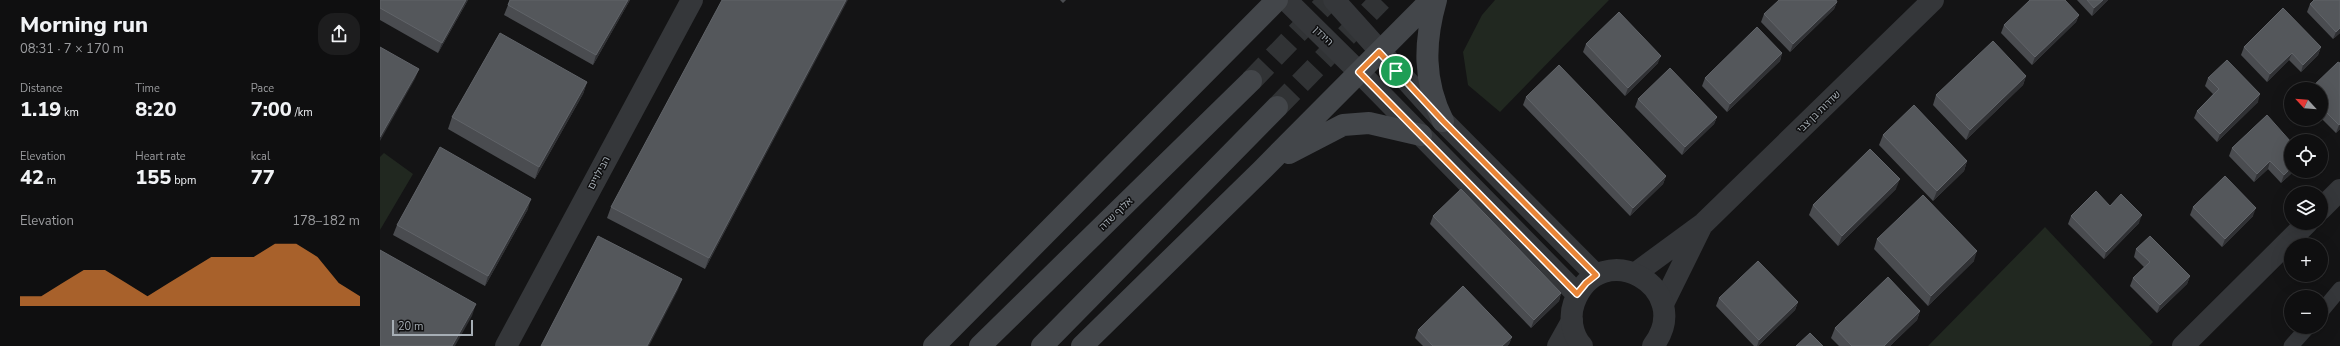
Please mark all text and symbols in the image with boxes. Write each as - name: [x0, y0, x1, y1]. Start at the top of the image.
- text: Morning run: [20, 10, 148, 40]
- button: share: [318, 13, 360, 55]
- street label: הירדן: [1310, 23, 1336, 49]
- text: 08:31 · 7 × 170 m: [20, 40, 124, 58]
- pin: [1379, 54, 1413, 88]
- icon: arrive: [1385, 60, 1407, 82]
- text: Distance: [20, 81, 63, 96]
- text: Time: [135, 81, 160, 96]
- text: Pace: [251, 81, 274, 96]
- north arrow: [2284, 82, 2328, 126]
- map controls: [2284, 82, 2328, 334]
- street label: שדרות בן צבי: [1794, 88, 1844, 136]
- text: 1.19: [20, 96, 61, 123]
- text: 8:20: [135, 96, 177, 123]
- text: 7:00: [251, 96, 292, 123]
- text: km: [61, 105, 79, 120]
- text: /km: [292, 105, 313, 120]
- button: locate: [2284, 134, 2328, 178]
- text: Elevation: [20, 149, 66, 164]
- text: Heart rate: [135, 149, 186, 164]
- text: kcal: [251, 149, 270, 164]
- street label: הבילויים: [584, 154, 614, 192]
- text: 42: [20, 164, 44, 191]
- text: 155: [135, 164, 171, 191]
- text: 77: [251, 164, 275, 191]
- text: m: [44, 173, 56, 188]
- text: bpm: [171, 173, 196, 188]
- button: layers: [2284, 186, 2328, 230]
- street label: אלוף שדה: [1096, 194, 1136, 234]
- text: Elevation: [20, 212, 74, 230]
- text: 178–182 m: [292, 212, 360, 230]
- button: +: [2284, 238, 2328, 282]
- button: −: [2284, 290, 2328, 334]
- scale bar: [392, 318, 473, 337]
- text: 20 m: [398, 319, 423, 334]

